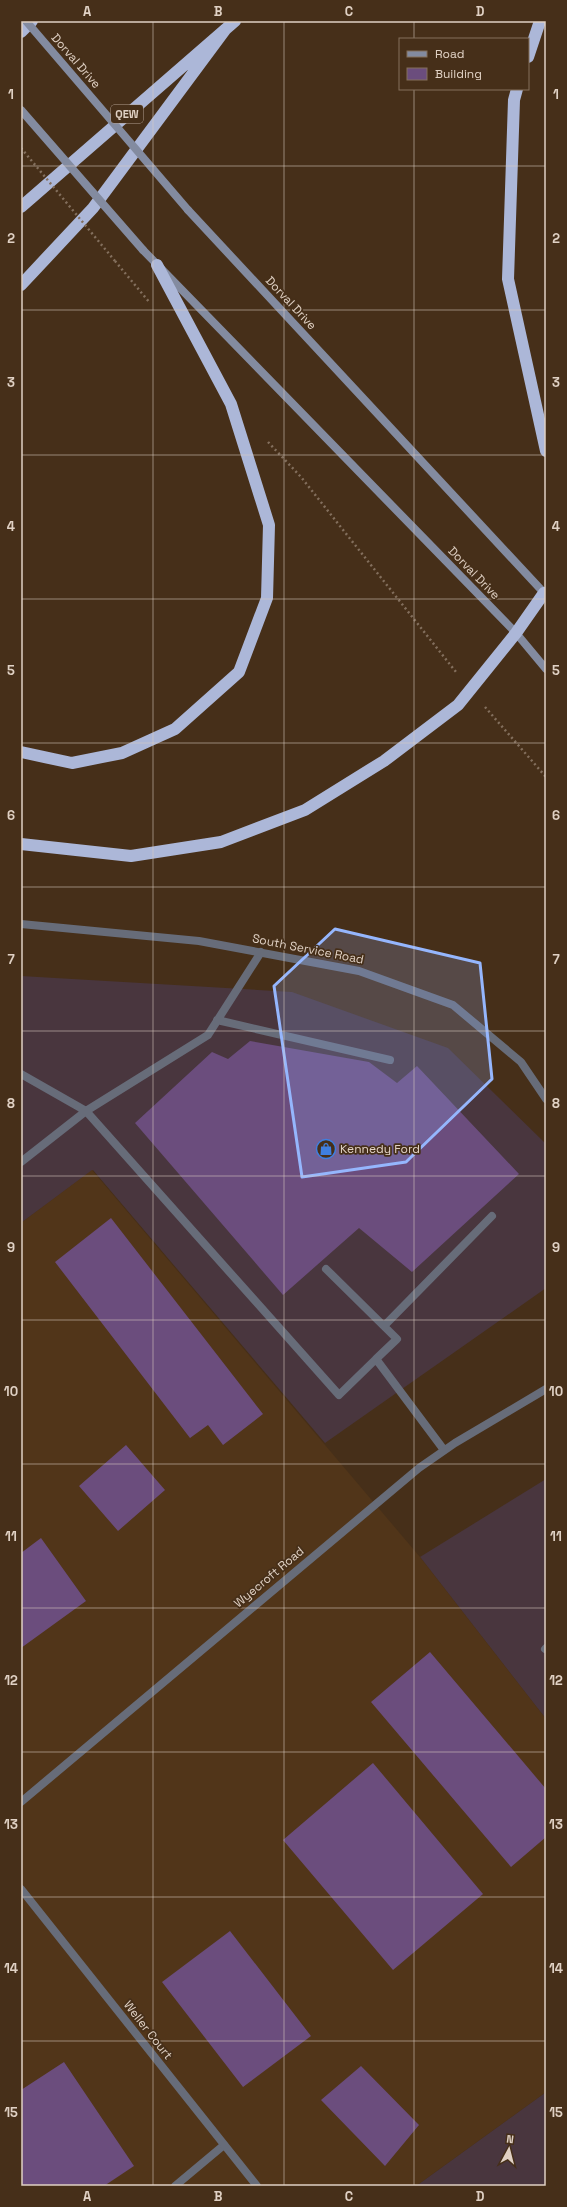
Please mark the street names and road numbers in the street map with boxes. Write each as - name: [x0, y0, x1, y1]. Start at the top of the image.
- street label: Dorval Drive: [48, 30, 104, 92]
- road number: QEW: [111, 105, 143, 123]
- street label: Dorval Drive: [262, 273, 320, 333]
- street label: Dorval Drive: [445, 543, 503, 603]
- street label: South Service Road: [251, 930, 365, 968]
- street label: Wyecroft Road: [231, 1543, 307, 1611]
- street label: Weller Court: [120, 1997, 176, 2063]

